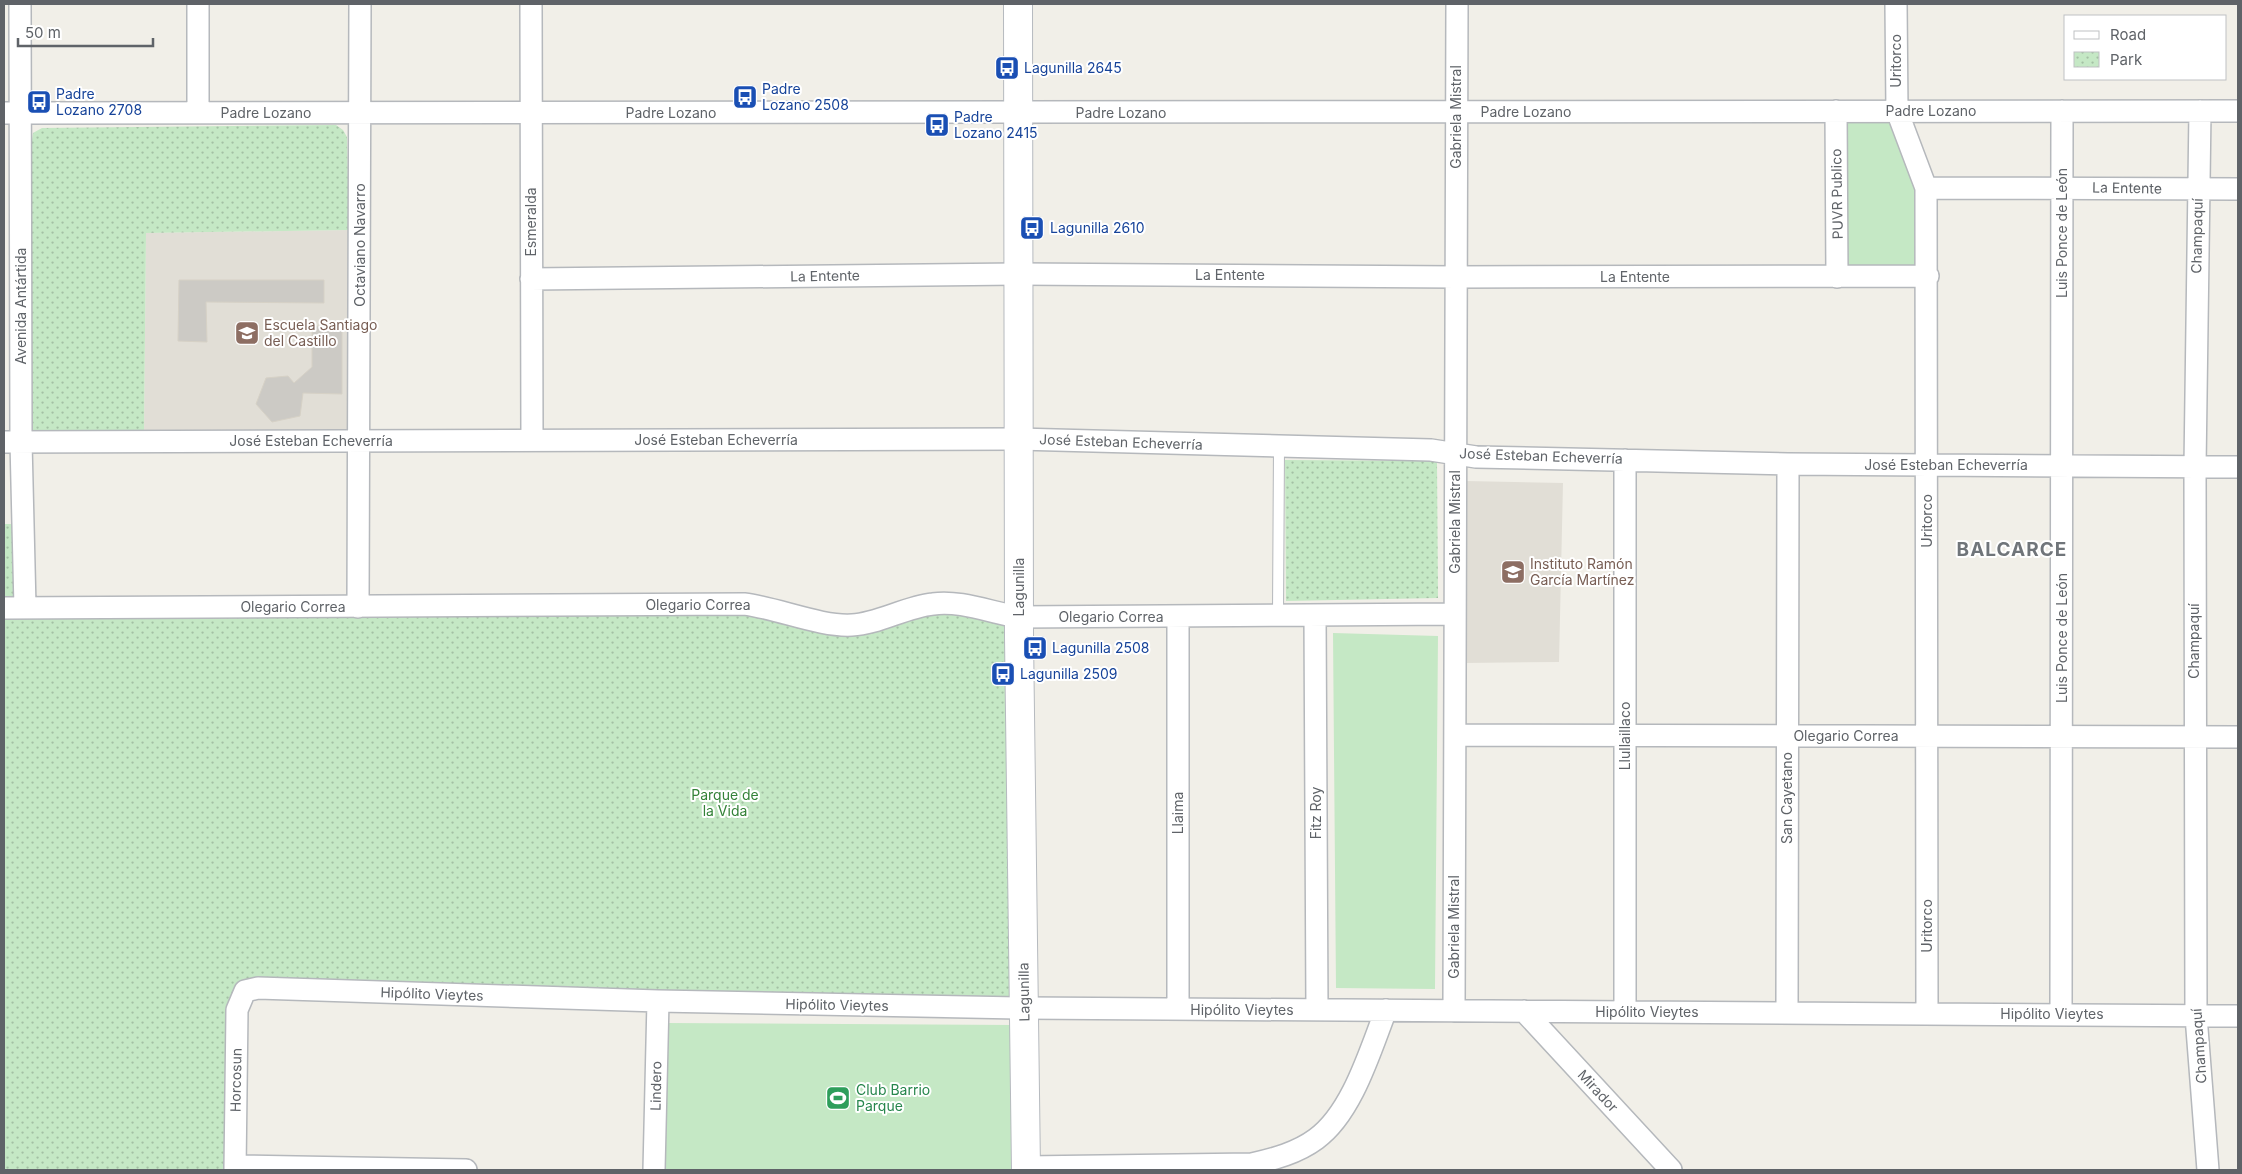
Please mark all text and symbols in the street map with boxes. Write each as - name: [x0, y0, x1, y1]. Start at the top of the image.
- scale bar: [18, 15, 152, 47]
- legend: [2064, 15, 2227, 80]
- text: 50 m: [25, 23, 61, 42]
- text: Road: [2110, 25, 2146, 44]
- street label: Uritorco: [1887, 34, 1904, 88]
- text: Park: [2110, 50, 2143, 69]
- bus stop icon: Lagunilla 2645: [994, 55, 1020, 81]
- place label: Lagunilla 2645: [1024, 59, 1122, 76]
- street label: Gabriela Mistral: [1447, 65, 1464, 169]
- place label: Padre Lozano 2508: [762, 80, 849, 113]
- bus stop icon: Padre Lozano 2508: [732, 84, 758, 110]
- place label: Padre Lozano 2708: [56, 85, 142, 118]
- bus stop icon: Padre Lozano 2708: [26, 89, 52, 115]
- street label: Padre Lozano: [1886, 102, 1976, 119]
- street label: Padre Lozano: [1481, 103, 1571, 120]
- street label: Padre Lozano: [221, 104, 311, 121]
- street label: Padre Lozano: [626, 104, 716, 121]
- street label: Padre Lozano: [1076, 104, 1166, 121]
- place label: Padre Lozano 2415: [954, 108, 1038, 141]
- bus stop icon: Padre Lozano 2415: [924, 112, 950, 138]
- street label: PUVR Publico: [1827, 148, 1846, 240]
- street label: Luis Ponce de León: [2053, 168, 2070, 298]
- street label: La Entente: [2092, 178, 2162, 197]
- street label: Octaviano Navarro: [351, 183, 368, 307]
- street label: Esmeralda: [522, 187, 539, 257]
- street label: Champaquí: [2187, 198, 2206, 274]
- bus stop icon: Lagunilla 2610: [1019, 215, 1045, 241]
- place label: Lagunilla 2610: [1050, 219, 1145, 236]
- street label: Avenida Antártida: [12, 248, 29, 364]
- street label: La Entente: [790, 266, 860, 285]
- street label: La Entente: [1195, 266, 1265, 283]
- street label: La Entente: [1600, 268, 1670, 285]
- place label: Escuela Santiago del Castillo: [264, 316, 377, 349]
- school or university icon: Escuela Santiago del Castillo: [234, 320, 260, 346]
- street label: José Esteban Echeverría: [1039, 430, 1203, 453]
- street label: José Esteban Echeverría: [634, 431, 798, 448]
- street label: José Esteban Echeverría: [229, 432, 393, 449]
- street label: José Esteban Echeverría: [1459, 444, 1623, 467]
- street label: José Esteban Echeverría: [1864, 456, 2028, 473]
- street label: Gabriela Mistral: [1446, 470, 1463, 574]
- street label: Uritorco: [1918, 494, 1935, 548]
- district label: BALCARCE: [1957, 538, 2067, 561]
- place label: Instituto Ramón García Martínez: [1530, 555, 1634, 588]
- street label: Lagunilla: [1010, 558, 1027, 616]
- school or university icon: Instituto Ramón García Martínez: [1500, 559, 1526, 585]
- street label: Luis Ponce de León: [2053, 573, 2070, 703]
- street label: Olegario Correa: [645, 596, 751, 613]
- street label: Olegario Correa: [240, 598, 346, 615]
- street label: Champaquí: [2185, 603, 2202, 679]
- street label: Olegario Correa: [1058, 608, 1164, 625]
- bus stop icon: Lagunilla 2508: [1022, 635, 1048, 661]
- place label: Lagunilla 2508: [1052, 639, 1149, 656]
- bus stop icon: Lagunilla 2509: [990, 661, 1016, 687]
- place label: Lagunilla 2509: [1020, 665, 1117, 682]
- street label: Llullaillaco: [1616, 702, 1633, 770]
- street label: Olegario Correa: [1793, 727, 1899, 744]
- street label: San Cayetano: [1778, 752, 1795, 844]
- park label: Parque de la Vida: [691, 786, 759, 819]
- street label: Fitz Roy: [1307, 787, 1324, 839]
- street label: Llaima: [1169, 792, 1186, 834]
- street label: Gabriela Mistral: [1445, 875, 1462, 979]
- street label: Uritorco: [1918, 899, 1935, 953]
- street label: Lagunilla: [1014, 962, 1033, 1022]
- street label: Hipólito Vieytes: [380, 983, 484, 1004]
- street label: Hipólito Vieytes: [785, 995, 889, 1014]
- street label: Hipólito Vieytes: [1190, 1001, 1294, 1018]
- street label: Hipólito Vieytes: [1595, 1003, 1699, 1020]
- street label: Hipólito Vieytes: [2000, 1005, 2104, 1022]
- street label: Champaquí: [2187, 1007, 2210, 1084]
- street label: Horcosun: [226, 1048, 245, 1112]
- street label: Lindero: [647, 1061, 664, 1111]
- street label: Mirador: [1575, 1066, 1622, 1115]
- place label: Club Barrio Parque: [856, 1081, 930, 1114]
- sports icon: Club Barrio Parque: [825, 1085, 851, 1111]

